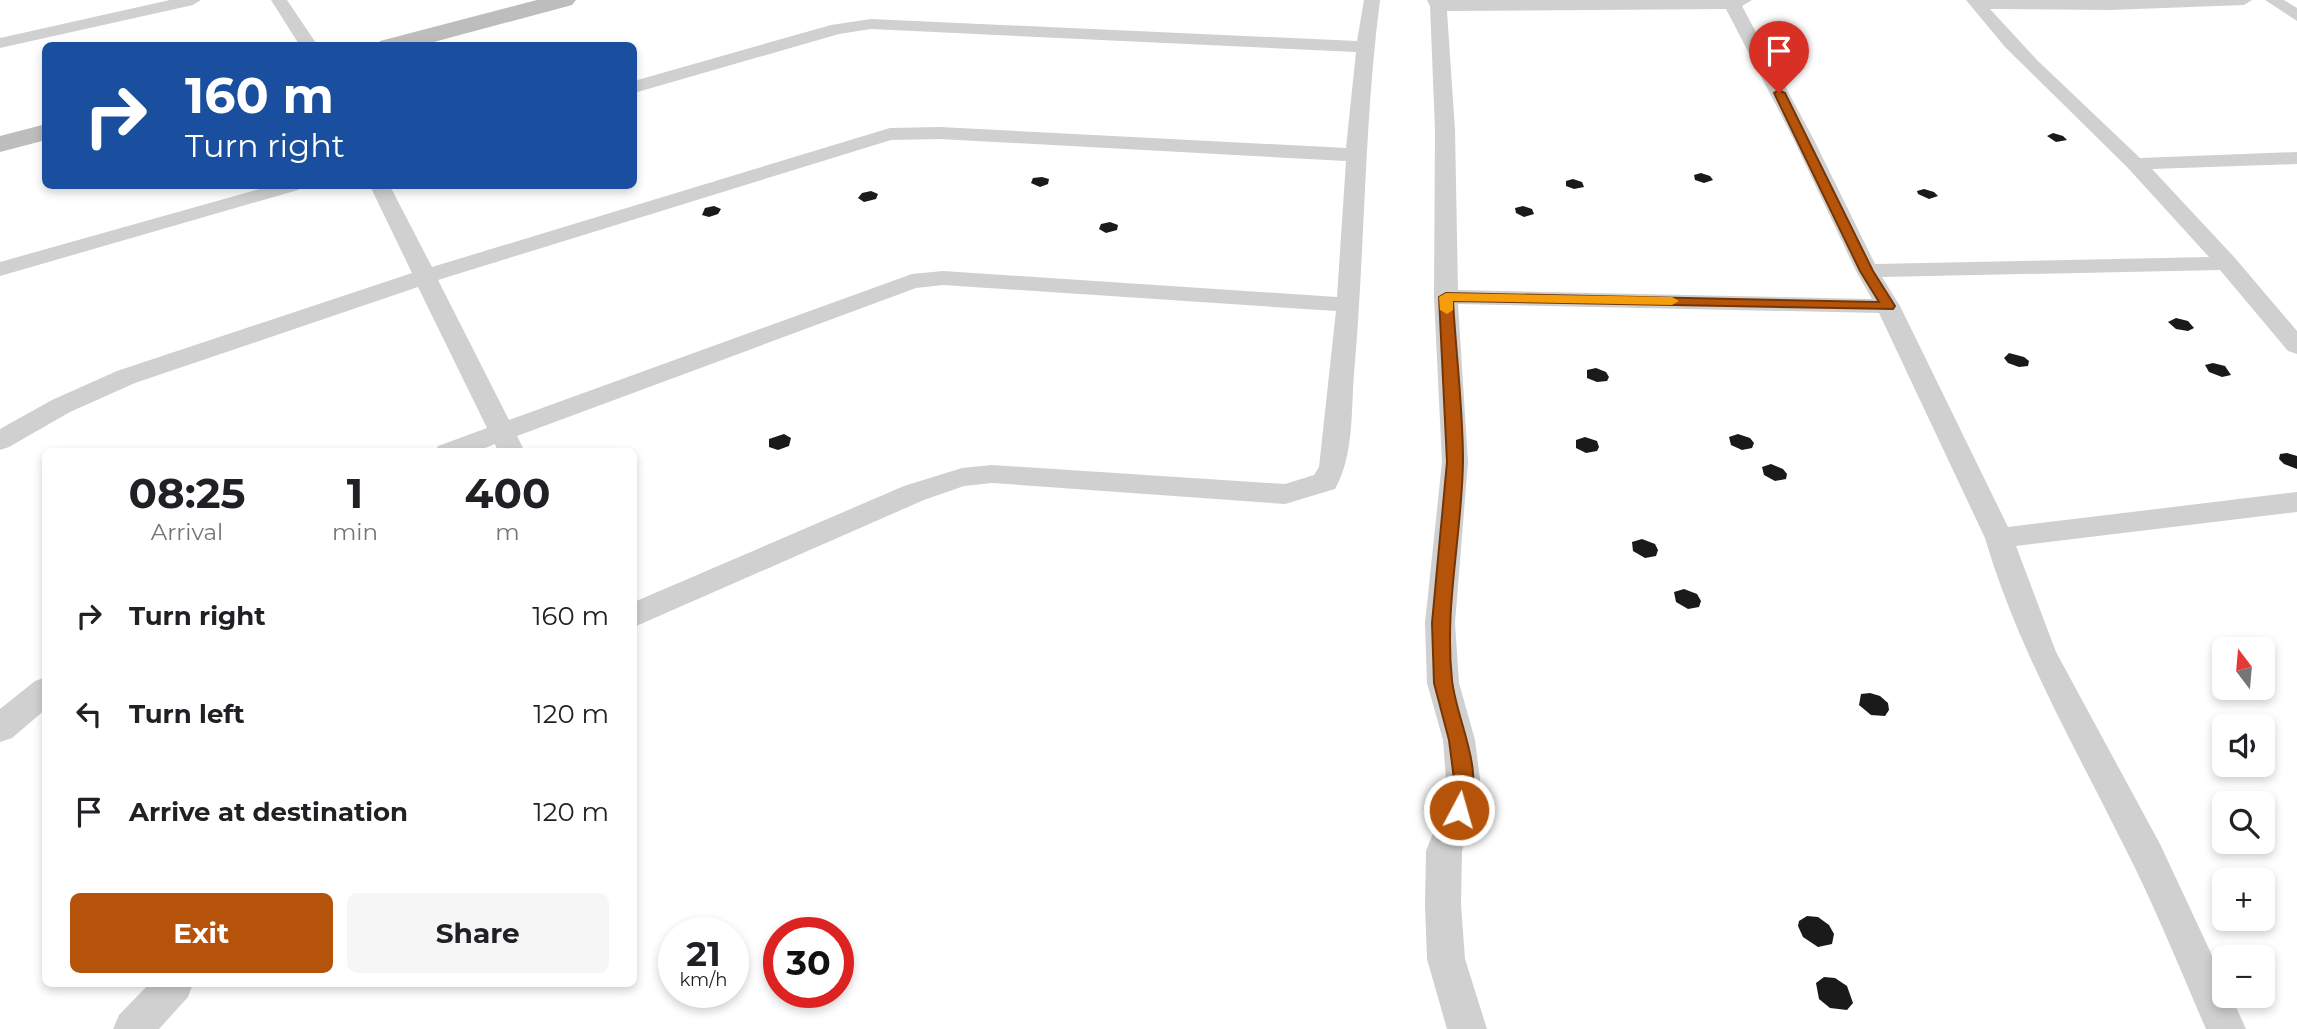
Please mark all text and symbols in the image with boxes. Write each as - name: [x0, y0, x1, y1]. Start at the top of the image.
- pin: [1749, 21, 1809, 93]
- icon: arrive: [1760, 32, 1798, 70]
- text: 160 m: [185, 66, 334, 125]
- icon: right: [70, 70, 161, 161]
- text: Turn right: [185, 126, 345, 165]
- text: 08:25: [128, 467, 245, 519]
- text: 1: [347, 467, 363, 519]
- text: 400: [465, 467, 551, 519]
- text: Arrival: [151, 518, 223, 546]
- text: min: [332, 518, 378, 546]
- text: m: [495, 518, 520, 546]
- icon: right: [70, 597, 108, 635]
- text: Turn right: [129, 600, 265, 632]
- text: 160 m: [532, 600, 609, 632]
- north arrow: [2212, 637, 2275, 700]
- map controls: [2212, 637, 2275, 1008]
- icon: left: [70, 695, 108, 733]
- text: Turn left: [129, 698, 245, 730]
- text: 120 m: [533, 698, 609, 730]
- button: sound: [2212, 714, 2275, 777]
- position arrow: [1422, 773, 1496, 847]
- button: search: [2212, 791, 2275, 854]
- icon: arrive: [70, 793, 108, 831]
- text: Arrive at destination: [129, 796, 408, 828]
- text: 120 m: [533, 796, 609, 828]
- button: +: [2212, 868, 2275, 931]
- button: Exit: [70, 893, 333, 973]
- button: Share: [347, 893, 609, 973]
- speed limit sign: 30: [763, 917, 854, 1008]
- text: 21: [686, 932, 721, 975]
- button: −: [2212, 945, 2275, 1008]
- text: km/h: [679, 969, 728, 991]

